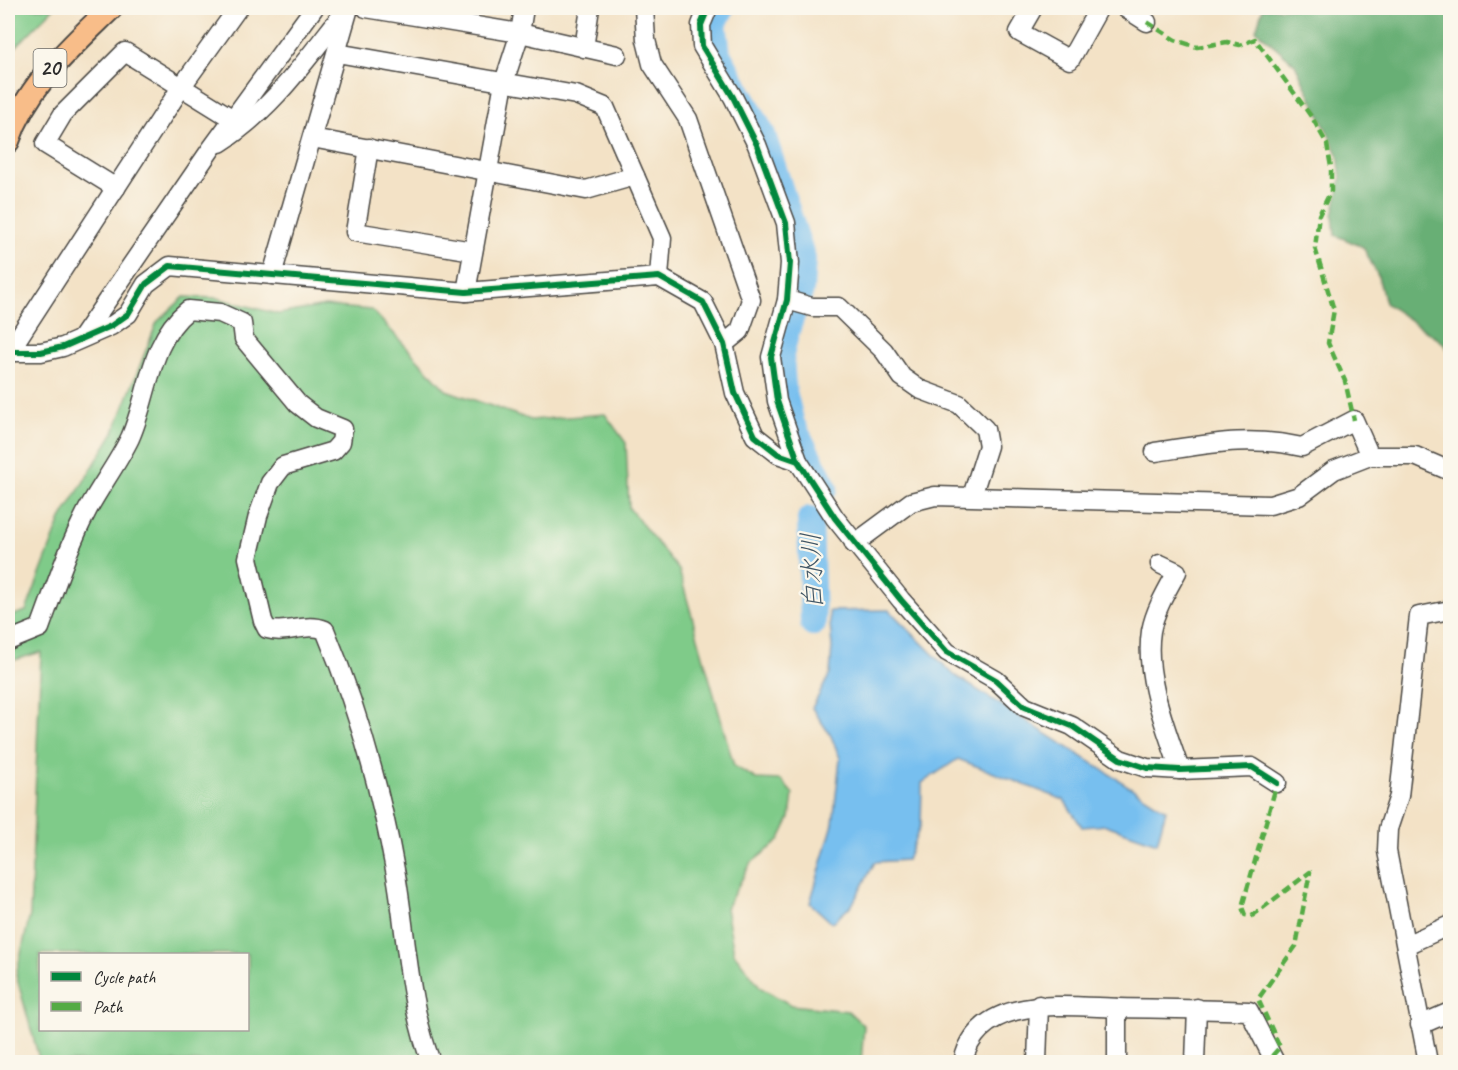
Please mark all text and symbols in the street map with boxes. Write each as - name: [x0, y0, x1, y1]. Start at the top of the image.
- road number: 20: [34, 49, 66, 87]
- water label: 白水川: [794, 531, 830, 611]
- legend: [39, 953, 249, 1031]
- text: Cycle path: [93, 966, 156, 988]
- text: Path: [93, 996, 123, 1018]

